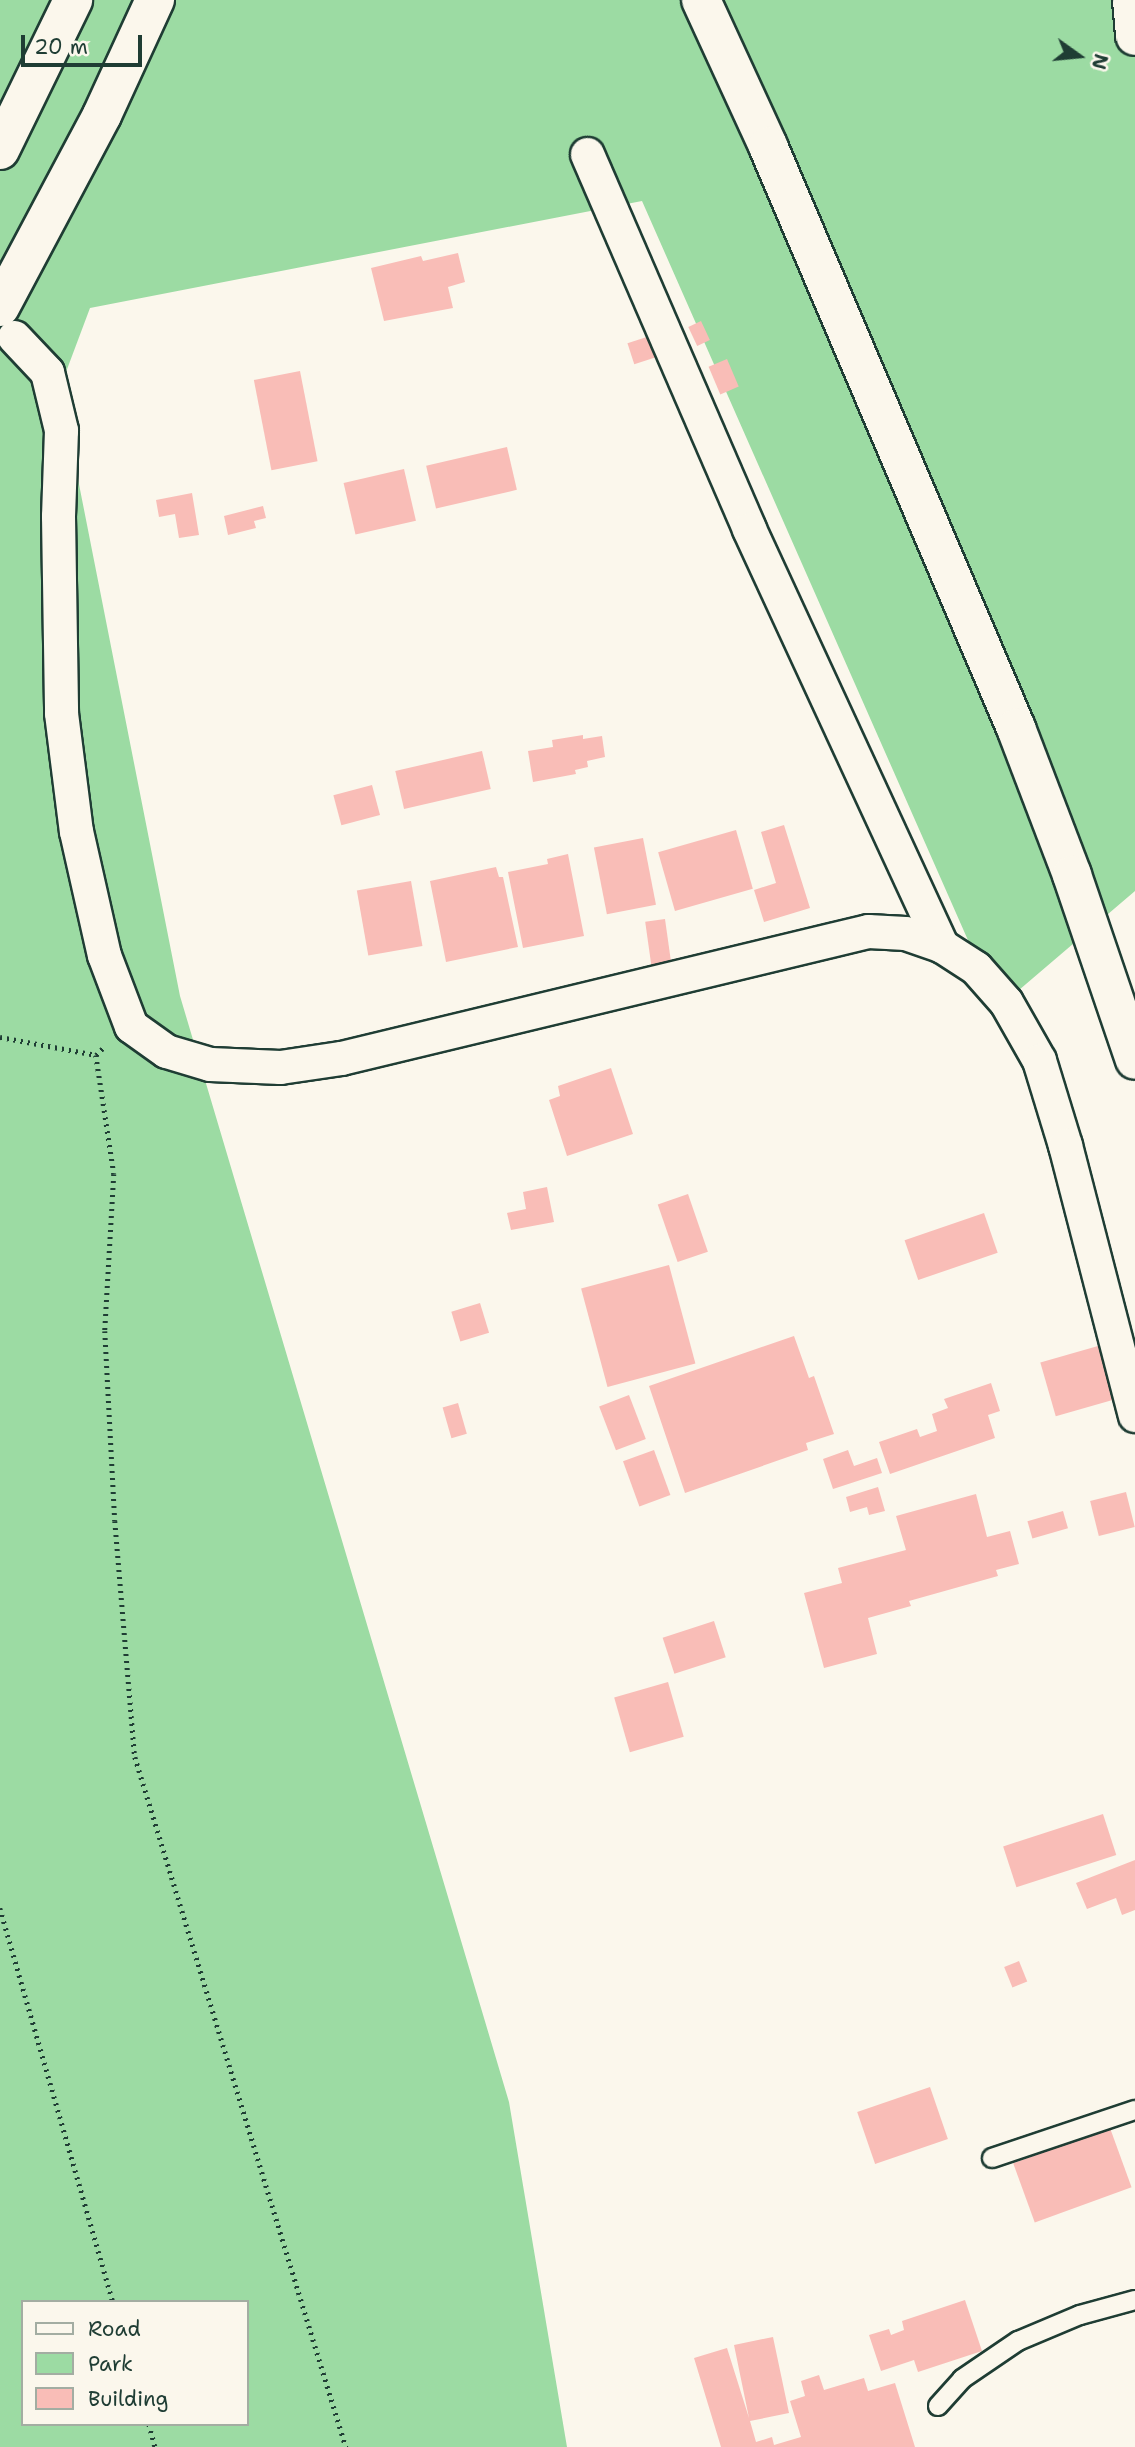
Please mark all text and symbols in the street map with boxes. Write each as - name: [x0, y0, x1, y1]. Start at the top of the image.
- scale bar: [24, 21, 145, 65]
- north arrow: [1044, 21, 1114, 91]
- text: 20 m: [34, 33, 88, 61]
- text: N: [1086, 51, 1114, 72]
- legend: [21, 2300, 248, 2426]
- text: Road: [88, 2315, 141, 2343]
- text: Park: [88, 2350, 133, 2378]
- text: Building: [88, 2385, 168, 2413]

